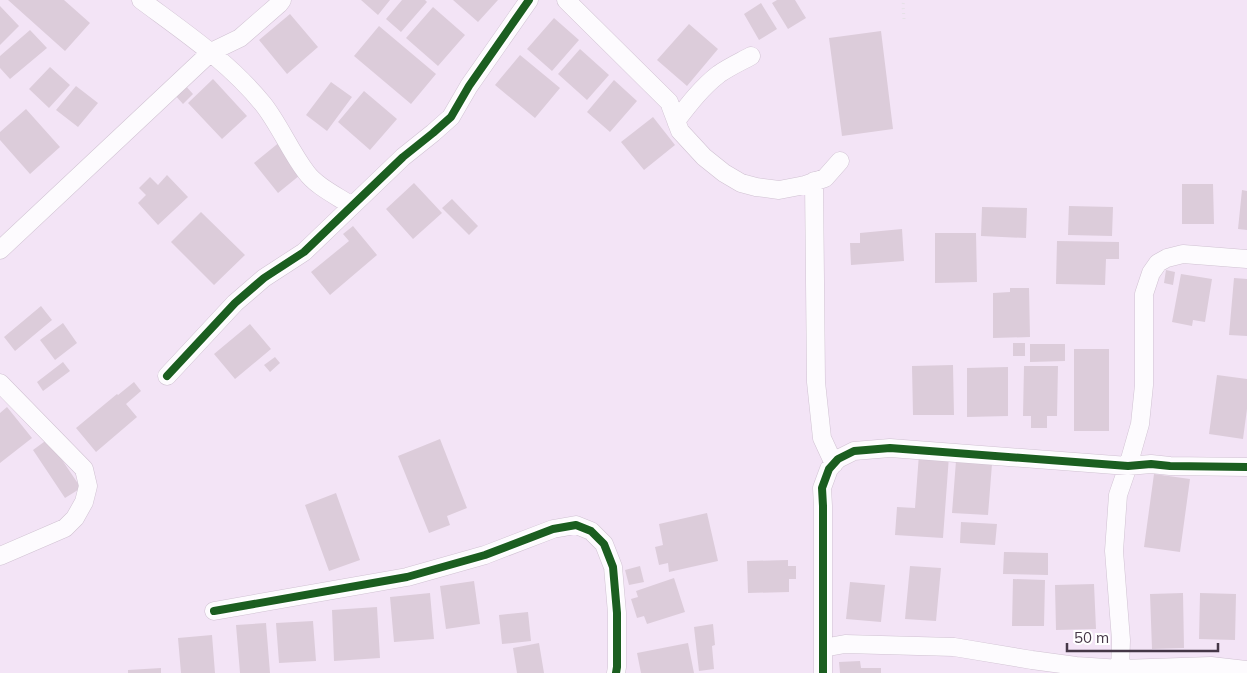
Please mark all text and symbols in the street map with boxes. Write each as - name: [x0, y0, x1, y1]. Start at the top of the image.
- scale bar: [1067, 620, 1218, 652]
- text: 50 m: [1074, 628, 1109, 647]

